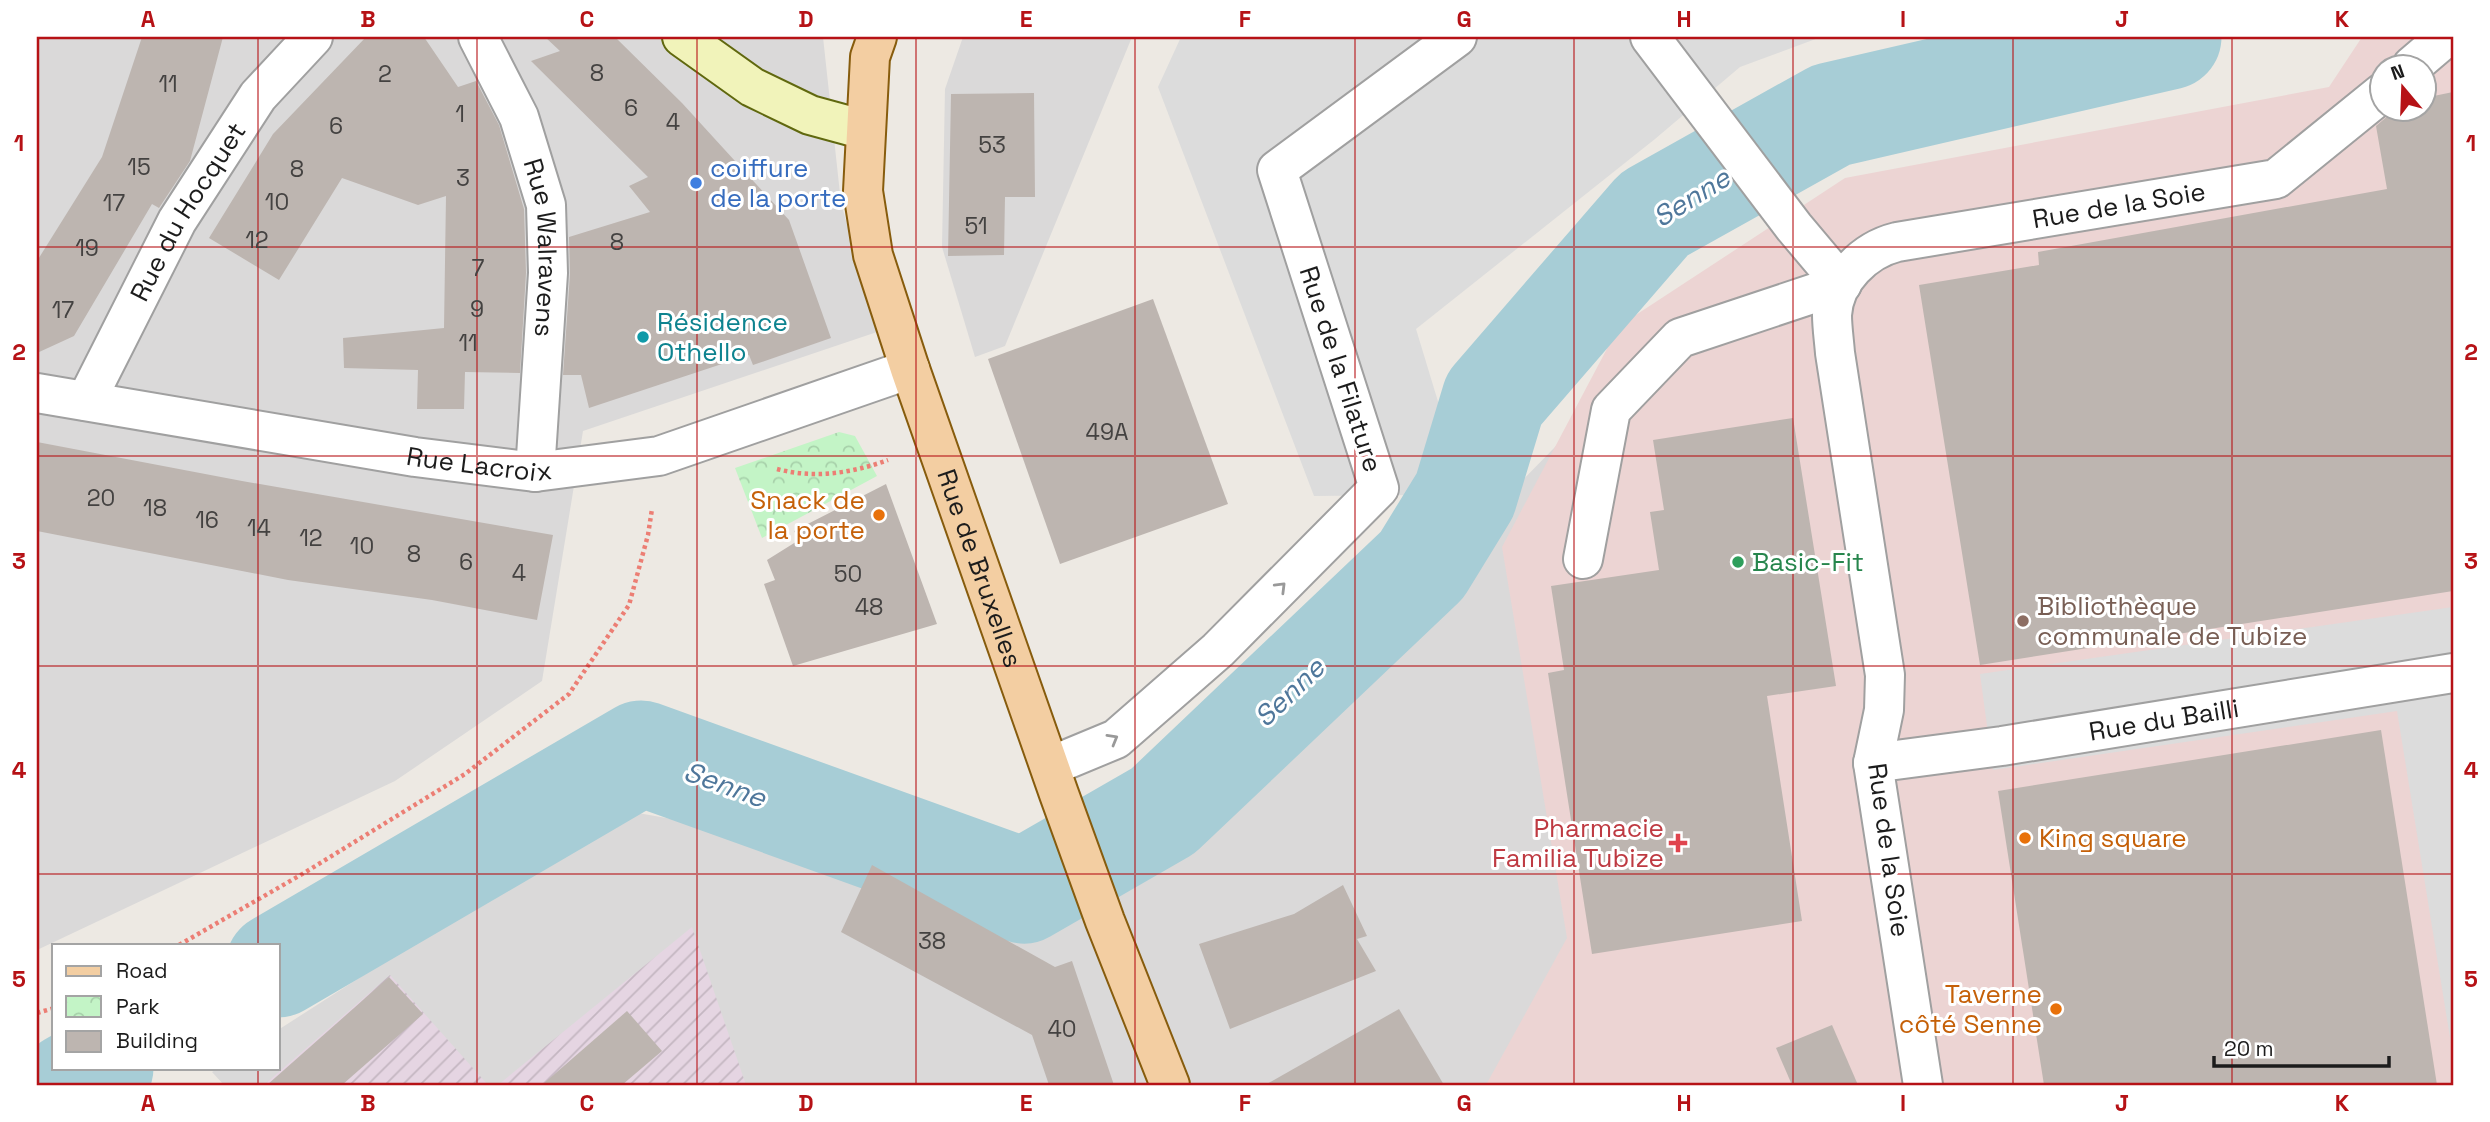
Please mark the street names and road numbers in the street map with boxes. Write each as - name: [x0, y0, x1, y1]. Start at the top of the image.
- street label: Rue du Hocquet: [122, 116, 253, 307]
- street label: Rue Walravens: [516, 154, 565, 338]
- street label: Rue de la Soie: [2030, 174, 2208, 236]
- street label: Rue de la Filature: [1292, 262, 1390, 476]
- street label: Rue Lacroix: [404, 439, 554, 489]
- street label: Rue de Bruxelles: [929, 464, 1030, 672]
- street label: Rue du Bailli: [2086, 691, 2241, 749]
- street label: Rue de la Soie: [1860, 761, 1918, 939]

